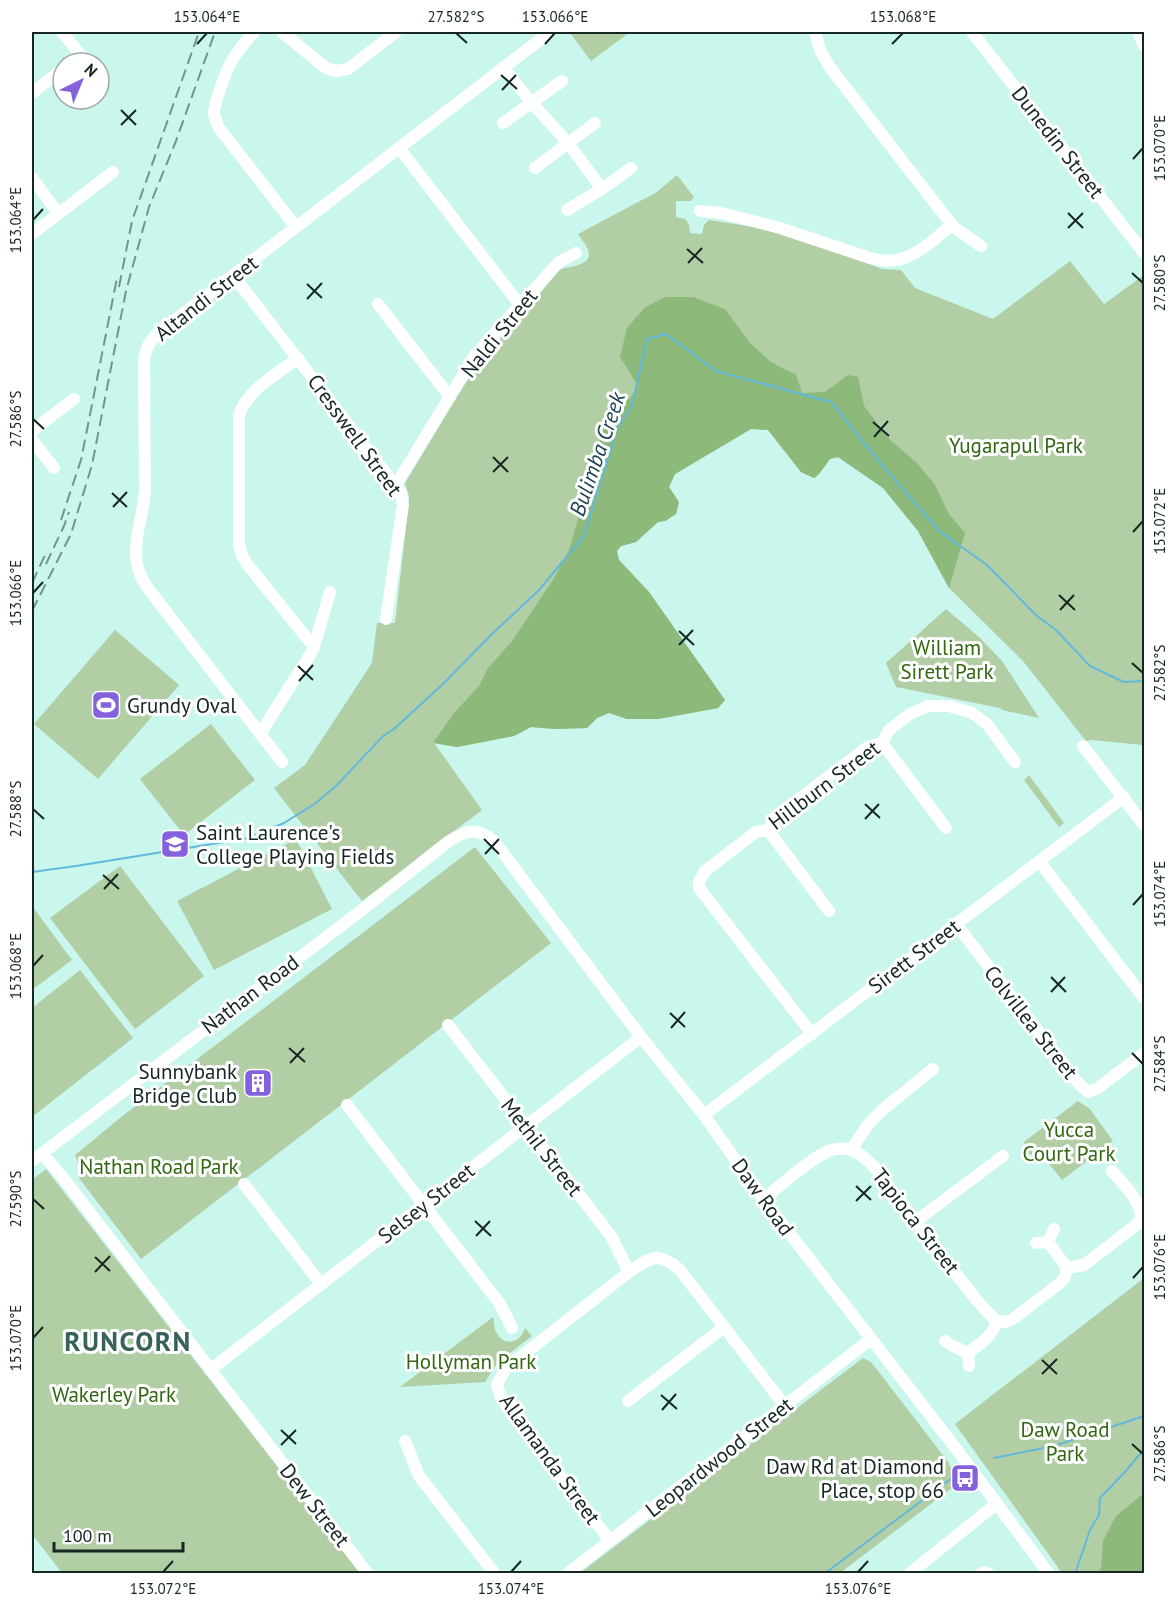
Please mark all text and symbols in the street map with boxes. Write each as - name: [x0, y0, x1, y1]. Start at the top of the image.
- text: 153.064°E: [174, 7, 240, 26]
- text: 27.582°S: [428, 7, 484, 26]
- text: 153.066°E: [522, 7, 588, 26]
- text: 153.068°E: [870, 7, 936, 26]
- north arrow: [51, 51, 111, 111]
- text: N: [81, 59, 102, 81]
- street label: Dunedin Street: [1006, 81, 1110, 203]
- text: 153.070°E: [1150, 115, 1169, 181]
- text: 153.064°E: [6, 187, 25, 253]
- street label: Altandi Street: [149, 249, 263, 347]
- text: 27.580°S: [1150, 255, 1169, 311]
- street label: Naldi Street: [455, 283, 543, 383]
- street label: Cresswell Street: [302, 369, 408, 501]
- water label: Bulimba Creek: [563, 388, 632, 519]
- text: 27.586°S: [6, 391, 25, 447]
- park label: Yugarapul Park: [949, 432, 1083, 459]
- text: 153.072°E: [1150, 488, 1169, 554]
- text: 153.066°E: [6, 560, 25, 626]
- park label: William Sirett Park: [900, 634, 994, 685]
- text: 27.582°S: [1150, 645, 1169, 701]
- sports icon: Grundy Oval: [90, 689, 122, 721]
- place label: Grundy Oval: [127, 692, 236, 719]
- street label: Hillburn Street: [763, 734, 885, 836]
- text: 27.588°S: [6, 781, 25, 837]
- place label: Saint Laurence's College Playing Fields: [196, 819, 394, 870]
- school or university icon: Saint Laurence's College Playing Fields: [159, 828, 191, 860]
- text: 153.074°E: [1150, 861, 1169, 927]
- street label: Sirett Street: [863, 913, 965, 999]
- text: 153.068°E: [6, 933, 25, 999]
- street label: Nathan Road: [196, 949, 304, 1039]
- street label: Colvillea Street: [978, 960, 1084, 1084]
- text: 27.584°S: [1150, 1036, 1169, 1092]
- place label: Sunnybank Bridge Club: [132, 1058, 237, 1109]
- building icon: Sunnybank Bridge Club: [242, 1067, 274, 1099]
- street label: Methil Street: [495, 1093, 589, 1201]
- park label: Yucca Court Park: [1023, 1116, 1115, 1167]
- park label: Nathan Road Park: [79, 1153, 239, 1180]
- street label: Daw Road: [726, 1153, 800, 1241]
- street label: Selsey Street: [372, 1157, 480, 1249]
- street label: Tapioca Street: [866, 1163, 966, 1279]
- text: 27.590°S: [6, 1171, 25, 1227]
- text: 153.076°E: [1150, 1234, 1169, 1300]
- text: 153.070°E: [6, 1305, 25, 1371]
- district label: RUNCORN: [64, 1324, 192, 1358]
- park label: Hollyman Park: [406, 1348, 536, 1375]
- park label: Wakerley Park: [52, 1381, 176, 1408]
- street label: Allamanda Street: [494, 1388, 606, 1530]
- street label: Leopardwood Street: [640, 1391, 798, 1523]
- park label: Daw Road Park: [1020, 1416, 1110, 1467]
- text: 27.586°S: [1150, 1426, 1169, 1482]
- place label: Daw Rd at Diamond Place, stop 66: [766, 1453, 944, 1504]
- street label: Dew Street: [274, 1458, 356, 1552]
- bus stop icon: Daw Rd at Diamond Place, stop 66: [949, 1462, 981, 1494]
- scale bar: [54, 1515, 183, 1553]
- text: 100 m: [63, 1524, 112, 1547]
- text: 153.072°E: [130, 1579, 196, 1598]
- text: 153.074°E: [478, 1579, 544, 1598]
- text: 153.076°E: [825, 1579, 891, 1598]

